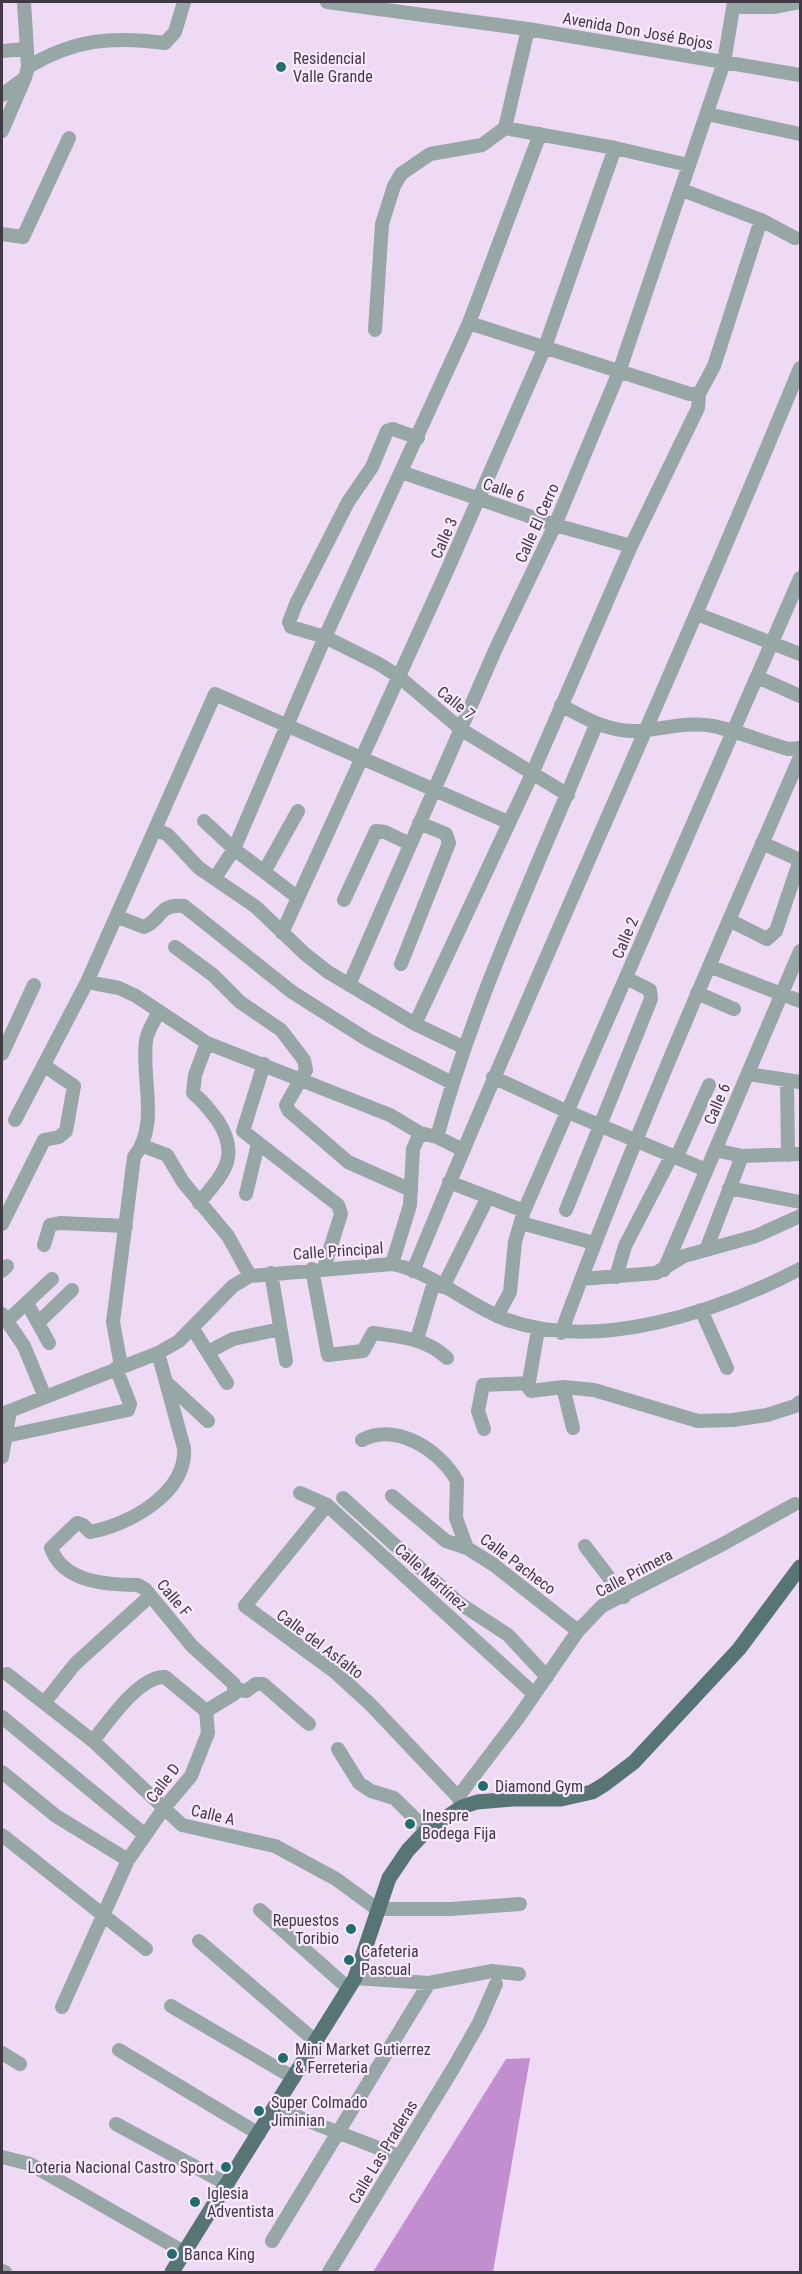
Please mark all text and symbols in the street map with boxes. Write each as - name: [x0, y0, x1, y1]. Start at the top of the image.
- street label: Avenida Don José Bojos: [561, 8, 715, 54]
- place label: Residencial Valle Grande: [293, 49, 373, 86]
- marker: Residencial Valle Grande: [274, 60, 288, 74]
- street label: Calle 6: [481, 474, 528, 506]
- street label: Calle El Cerro: [511, 480, 563, 566]
- street label: Calle 3: [427, 514, 461, 562]
- street label: Calle 7: [433, 682, 479, 724]
- street label: Calle 2: [608, 914, 642, 962]
- street label: Calle 6: [700, 1080, 734, 1128]
- street label: Calle Principal: [292, 1238, 384, 1264]
- street label: Calle Pacheco: [476, 1529, 560, 1599]
- street label: Calle Martínez: [391, 1539, 471, 1615]
- street label: Calle Primera: [592, 1545, 676, 1601]
- street label: Calle F: [153, 1575, 195, 1621]
- street label: Calle del Asfalto: [273, 1605, 367, 1683]
- street label: Calle D: [142, 1760, 184, 1806]
- place label: Diamond Gym: [495, 1777, 583, 1796]
- marker: Diamond Gym: [476, 1779, 490, 1793]
- street label: Calle A: [189, 1801, 237, 1829]
- place label: Inespre Bodega Fija: [422, 1806, 496, 1843]
- marker: Inespre Bodega Fija: [403, 1817, 417, 1831]
- place label: Repuestos Toribio: [273, 1911, 339, 1948]
- marker: Repuestos Toribio: [344, 1922, 358, 1936]
- place label: Cafeteria Pascual: [361, 1942, 419, 1979]
- marker: Cafeteria Pascual: [342, 1953, 356, 1967]
- place label: Mini Market Gutierrez & Ferreteria: [295, 2040, 431, 2077]
- marker: Mini Market Gutierrez & Ferreteria: [276, 2051, 290, 2065]
- place label: Super Colmado Jiminian: [271, 2093, 367, 2130]
- street label: Calle Las Praderas: [345, 2097, 421, 2207]
- marker: Super Colmado Jiminian: [252, 2104, 266, 2118]
- place label: Loteria Nacional Castro Sport: [27, 2158, 214, 2177]
- marker: Loteria Nacional Castro Sport: [219, 2160, 233, 2174]
- place label: Iglesia Adventista: [207, 2184, 274, 2221]
- marker: Iglesia Adventista: [188, 2195, 202, 2209]
- place label: Banca King: [184, 2245, 255, 2264]
- marker: Banca King: [165, 2247, 179, 2261]

